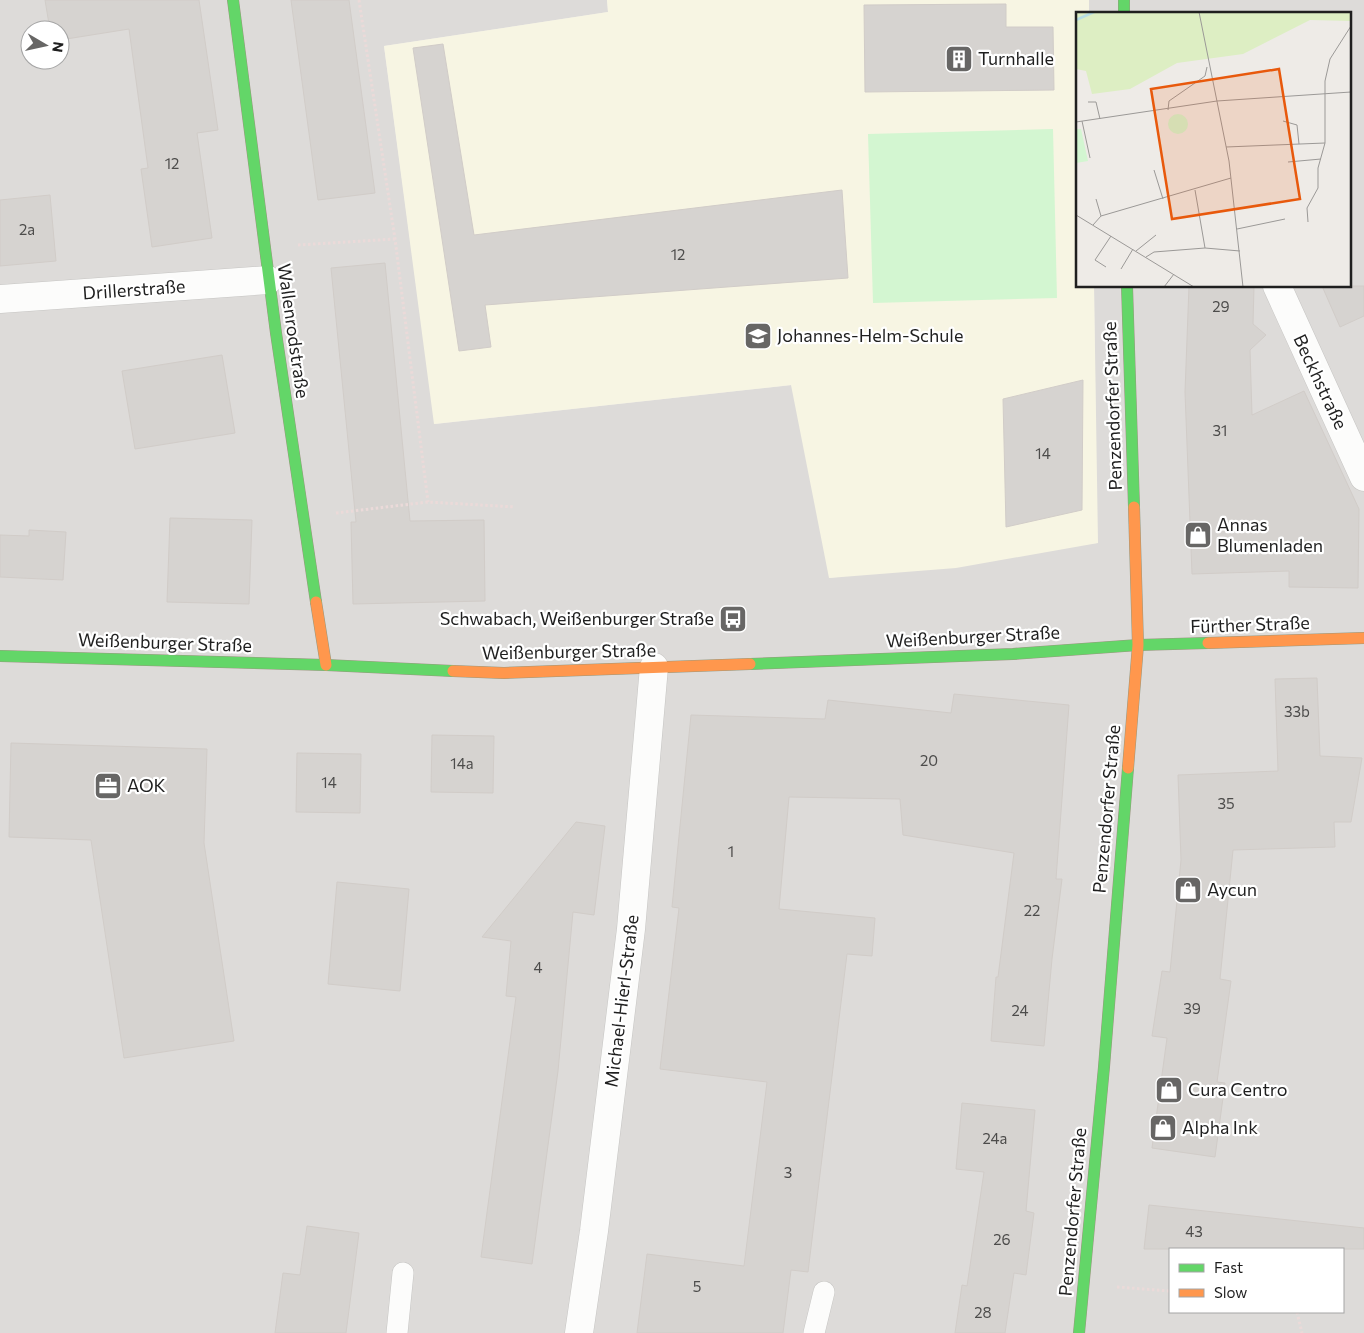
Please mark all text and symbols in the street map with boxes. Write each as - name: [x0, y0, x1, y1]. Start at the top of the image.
- inset map: [1076, 12, 1352, 288]
- north arrow: [20, 20, 70, 70]
- text: N: [49, 41, 68, 54]
- building icon: Turnhalle: [944, 44, 974, 74]
- place label: Turnhalle: [978, 47, 1054, 69]
- house number: 12: [165, 154, 179, 172]
- house number: 2a: [19, 220, 35, 238]
- house number: 12: [671, 245, 685, 263]
- street label: Wallenrodstraße: [274, 262, 314, 400]
- street label: Drillerstraße: [82, 274, 186, 304]
- house number: 29: [1212, 297, 1230, 315]
- school or university icon: Johannes-Helm-Schule: [743, 321, 773, 351]
- street label: Penzendorfer Straße: [1098, 321, 1126, 491]
- place label: Johannes-Helm-Schule: [777, 324, 963, 346]
- street label: Beckhstraße: [1289, 331, 1353, 433]
- house number: 31: [1213, 421, 1227, 439]
- house number: 14: [1035, 444, 1051, 462]
- place label: Annas Blumenladen: [1217, 513, 1323, 556]
- shop icon: Annas Blumenladen: [1183, 520, 1213, 550]
- bus stop icon: Schwabach, Weißenburger Straße: [718, 604, 748, 634]
- place label: Schwabach, Weißenburger Straße: [440, 607, 714, 629]
- street label: Fürther Straße: [1190, 611, 1310, 637]
- street label: Weißenburger Straße: [885, 620, 1060, 652]
- street label: Weißenburger Straße: [78, 628, 252, 656]
- street label: Weißenburger Straße: [482, 638, 656, 664]
- house number: 33b: [1284, 702, 1310, 720]
- street label: Penzendorfer Straße: [1088, 724, 1124, 894]
- house number: 20: [920, 751, 938, 769]
- house number: 14a: [450, 754, 474, 772]
- office icon: AOK: [93, 771, 123, 801]
- house number: 14: [321, 773, 337, 791]
- place label: AOK: [127, 774, 166, 796]
- house number: 35: [1217, 794, 1235, 812]
- house number: 1: [728, 842, 734, 860]
- shop icon: Aycun: [1173, 875, 1203, 905]
- place label: Aycun: [1207, 878, 1257, 900]
- house number: 22: [1024, 901, 1040, 919]
- street label: Michael-Hierl-Straße: [600, 913, 643, 1088]
- house number: 4: [534, 958, 543, 976]
- house number: 39: [1183, 999, 1201, 1017]
- house number: 24: [1011, 1001, 1029, 1019]
- shop icon: Cura Centro: [1154, 1075, 1184, 1105]
- place label: Cura Centro: [1188, 1078, 1287, 1100]
- shop icon: Alpha Ink: [1148, 1113, 1178, 1143]
- place label: Alpha Ink: [1182, 1116, 1258, 1138]
- street label: Penzendorfer Straße: [1054, 1127, 1090, 1297]
- house number: 24a: [983, 1129, 1007, 1147]
- house number: 3: [784, 1163, 792, 1181]
- house number: 43: [1185, 1222, 1203, 1240]
- house number: 26: [993, 1230, 1011, 1248]
- legend: [1169, 1248, 1344, 1313]
- text: Fast: [1214, 1258, 1243, 1276]
- house number: 5: [693, 1277, 701, 1295]
- text: Slow: [1214, 1283, 1247, 1301]
- house number: 28: [974, 1303, 992, 1321]

